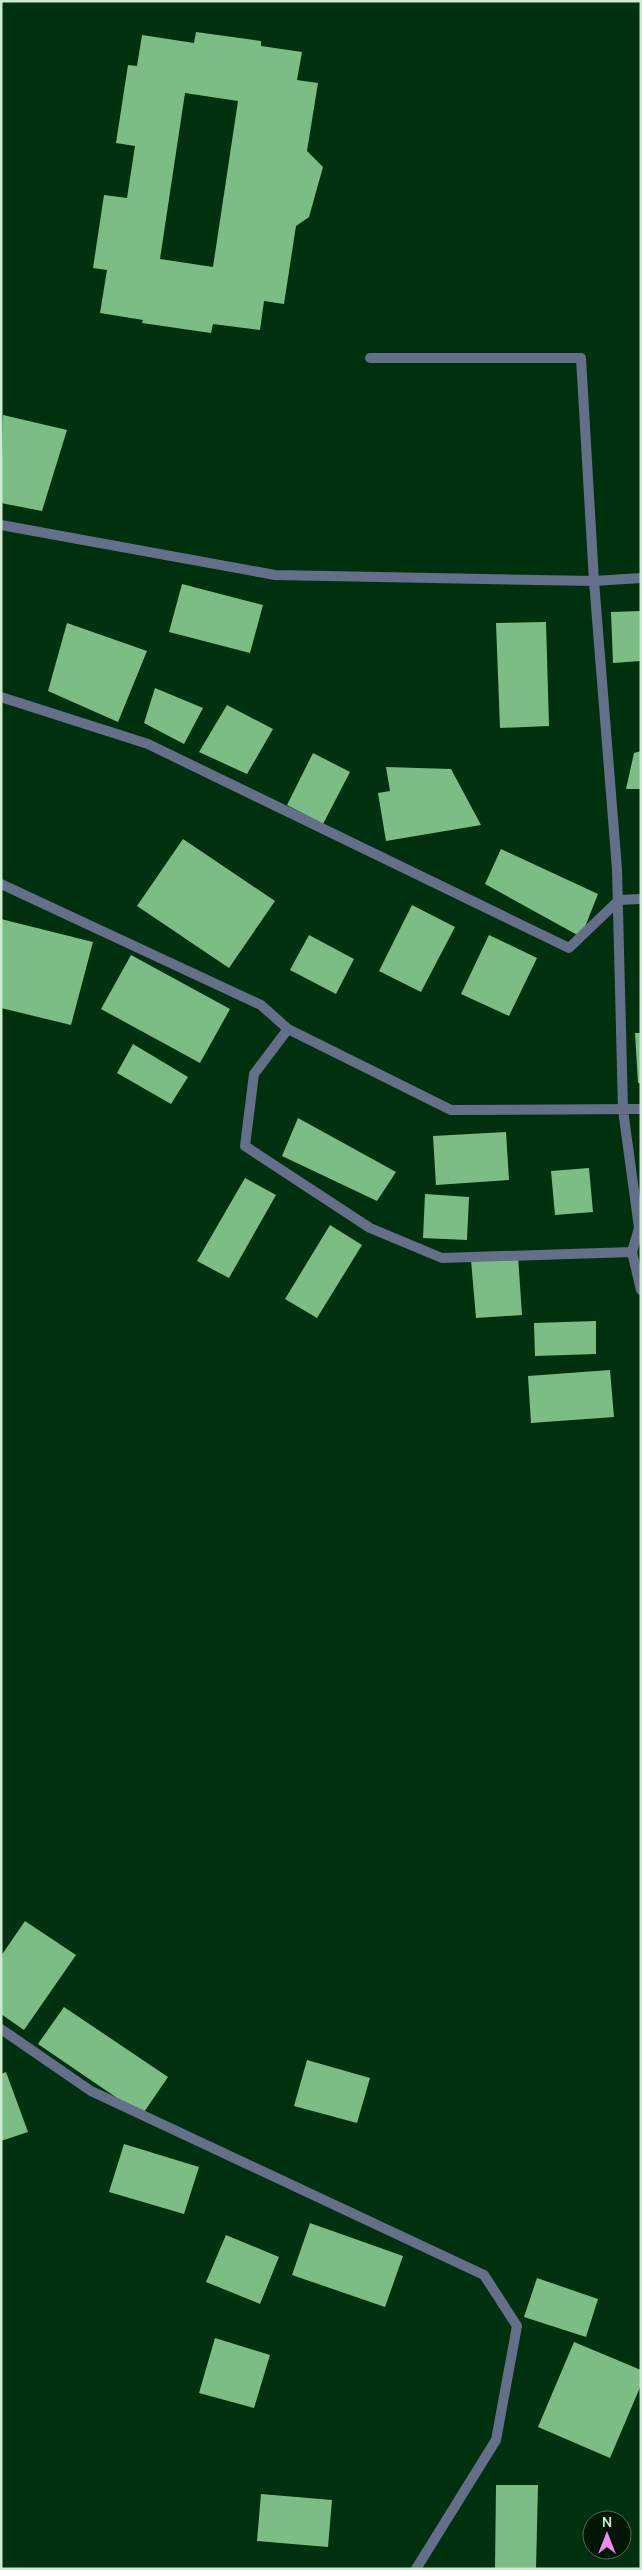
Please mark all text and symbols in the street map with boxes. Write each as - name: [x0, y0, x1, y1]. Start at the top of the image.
- north arrow: [582, 2510, 632, 2560]
- text: N: [602, 2512, 612, 2531]

